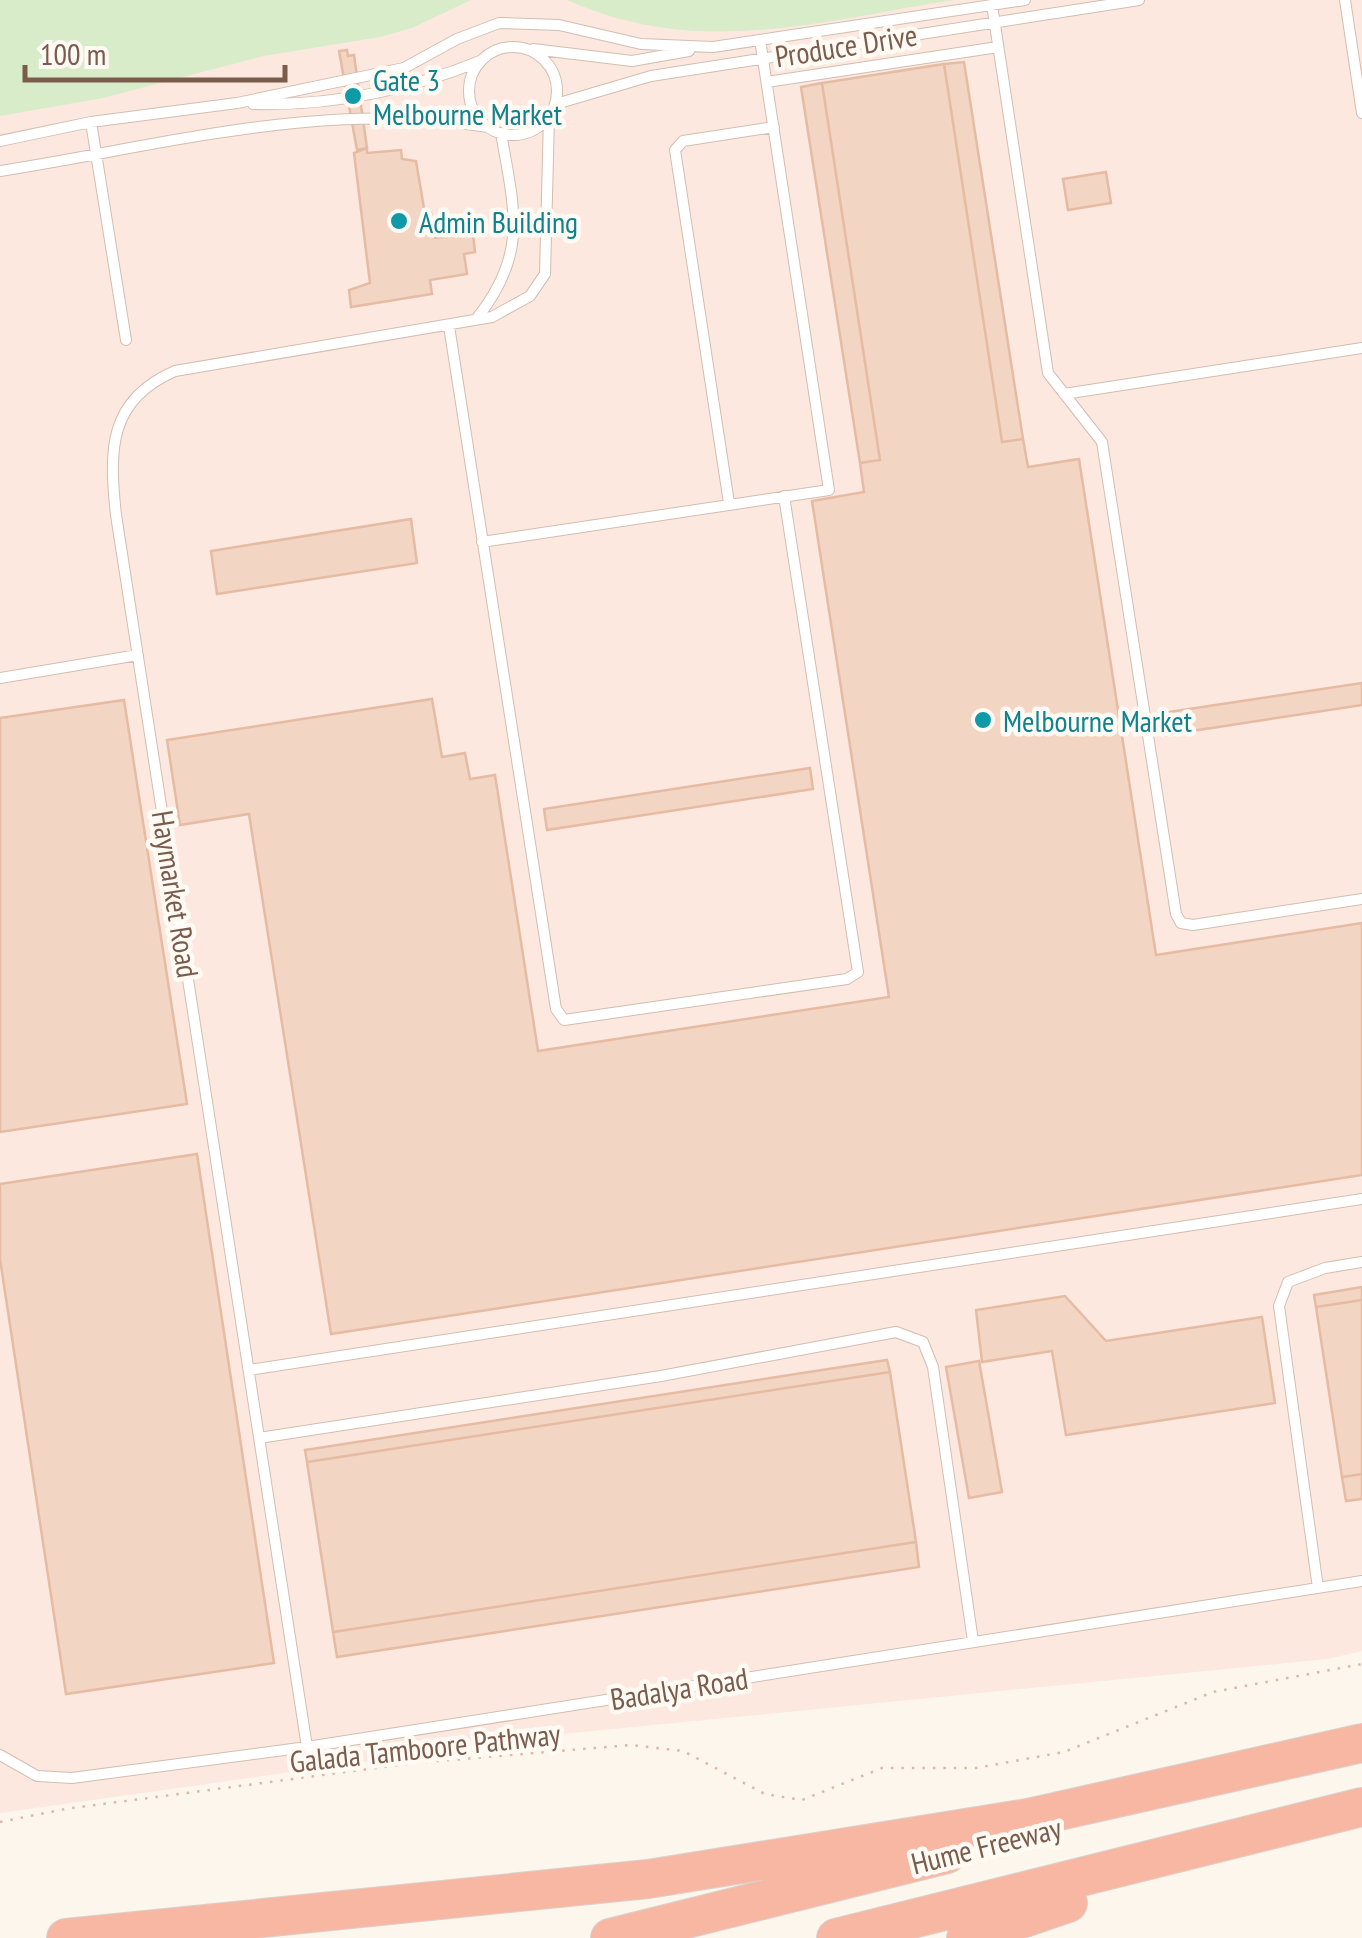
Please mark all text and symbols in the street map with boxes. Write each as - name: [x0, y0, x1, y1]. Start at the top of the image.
- street label: Produce Drive: [772, 15, 920, 75]
- scale bar: [25, 20, 285, 82]
- text: 100 m: [40, 34, 106, 73]
- place label: Gate 3 Melbourne Market: [373, 60, 563, 133]
- marker: Gate 3 Melbourne Market: [342, 85, 364, 107]
- place label: Admin Building: [419, 202, 578, 241]
- marker: Admin Building: [388, 210, 410, 232]
- place label: Melbourne Market: [1003, 701, 1193, 740]
- marker: Melbourne Market: [972, 709, 994, 731]
- street label: Haymarket Road: [144, 808, 208, 980]
- street label: Badalya Road: [607, 1658, 751, 1718]
- street label: Galada Tamboore Pathway: [288, 1713, 563, 1781]
- street label: Hume Freeway: [907, 1807, 1066, 1882]

